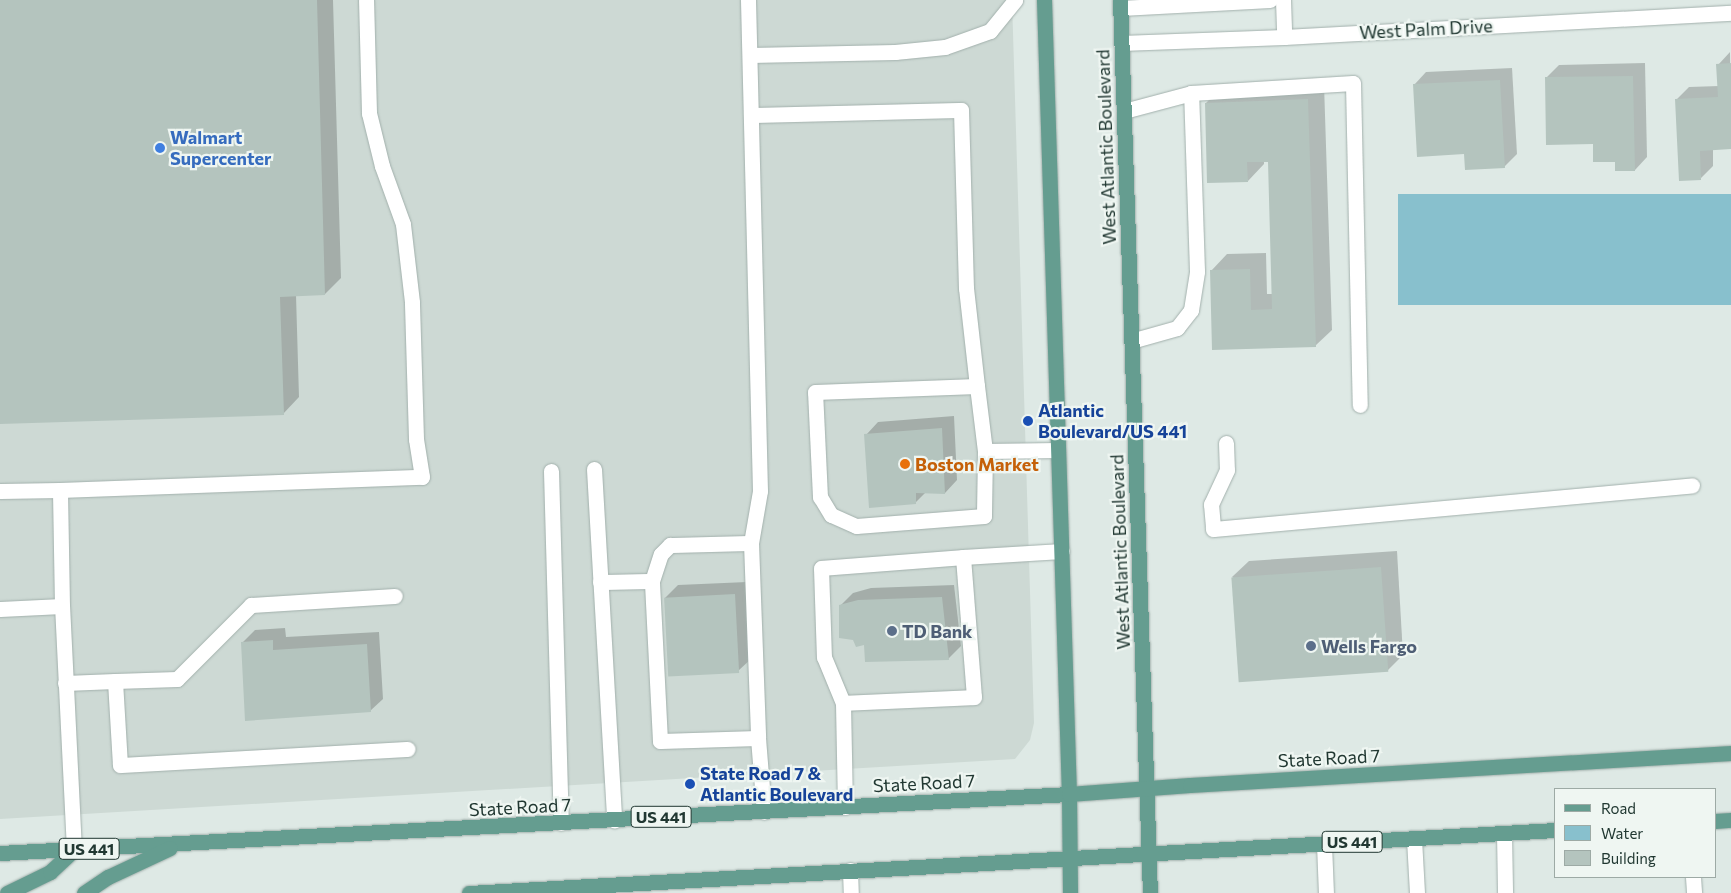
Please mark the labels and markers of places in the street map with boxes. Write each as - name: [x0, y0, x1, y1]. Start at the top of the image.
- place label: Walmart Supercenter: [170, 127, 271, 170]
- marker: Walmart Supercenter: [154, 142, 166, 154]
- place label: Atlantic Boulevard/US 441: [1038, 400, 1187, 442]
- marker: Atlantic Boulevard/US 441: [1022, 415, 1034, 427]
- place label: Boston Market: [915, 453, 1039, 475]
- marker: Boston Market: [899, 458, 911, 470]
- place label: TD Bank: [902, 620, 972, 642]
- marker: TD Bank: [886, 625, 898, 637]
- place label: Wells Fargo: [1321, 635, 1417, 657]
- marker: Wells Fargo: [1305, 640, 1317, 652]
- place label: State Road 7 & Atlantic Boulevard: [700, 763, 853, 806]
- marker: State Road 7 & Atlantic Boulevard: [684, 778, 696, 790]

